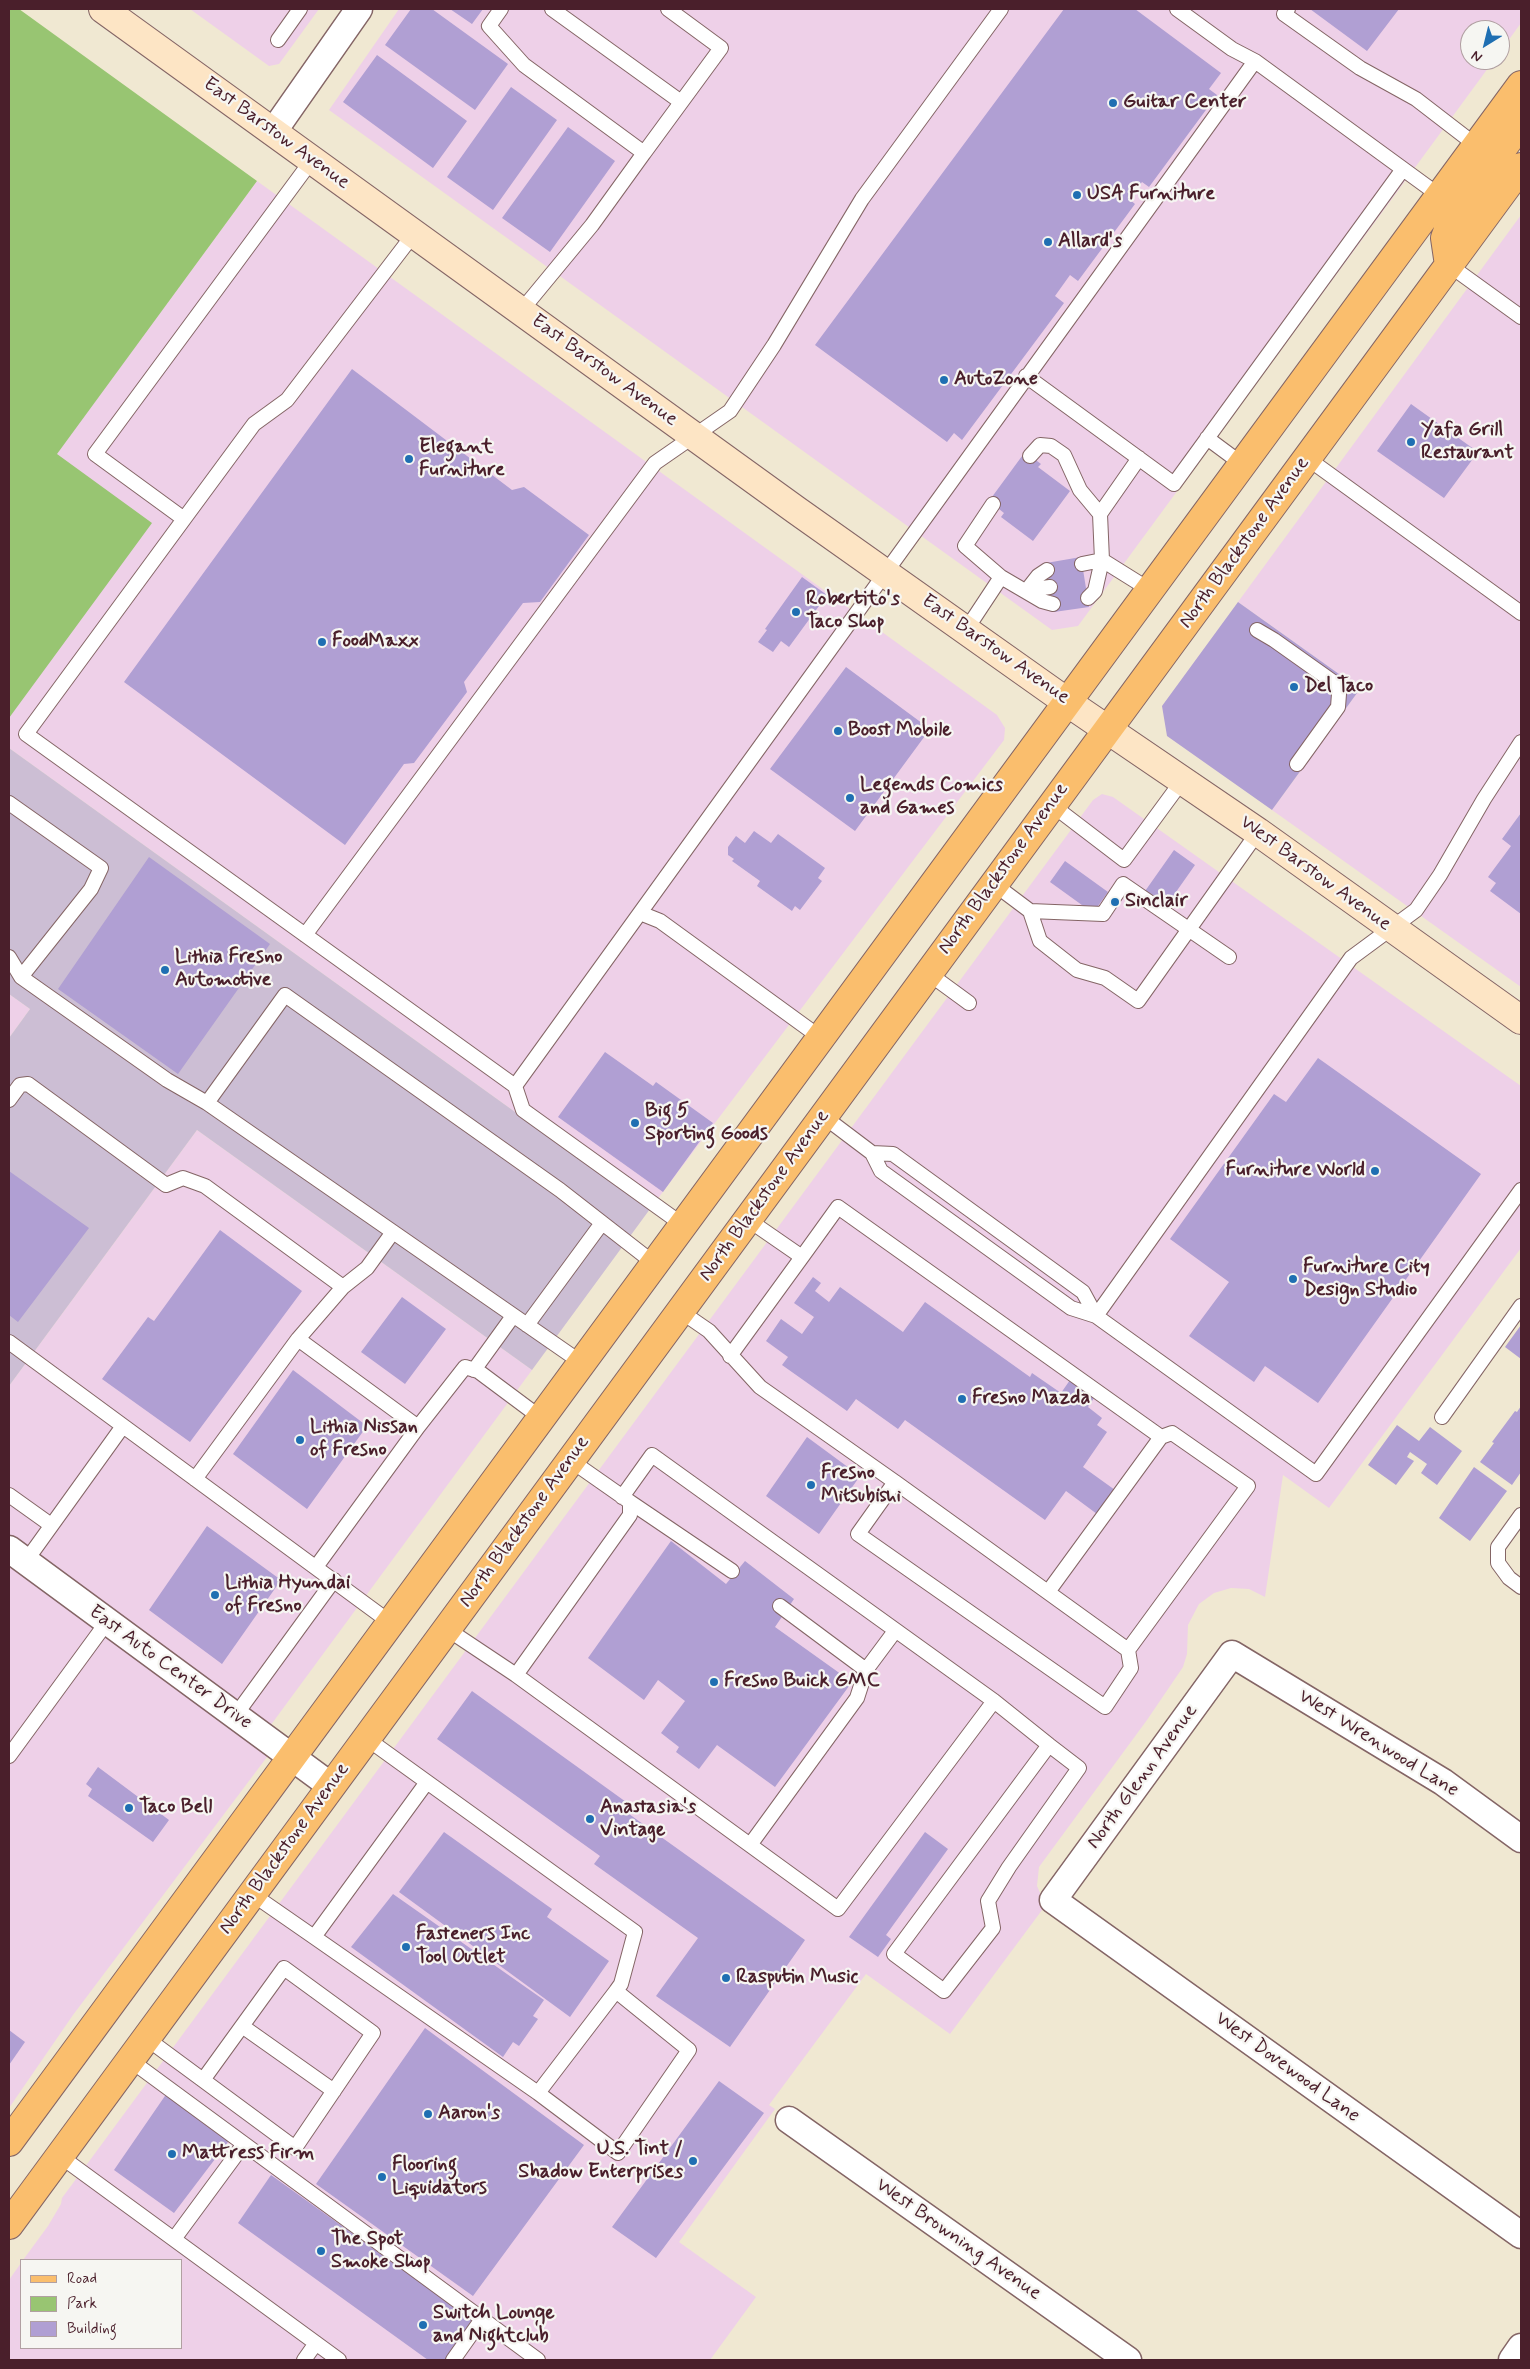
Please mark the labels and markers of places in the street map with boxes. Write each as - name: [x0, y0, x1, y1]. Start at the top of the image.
- place label: Guitar Center: [1123, 91, 1246, 115]
- marker: Guitar Center: [1107, 97, 1119, 109]
- place label: USA Furniture: [1087, 183, 1215, 207]
- marker: USA Furniture: [1071, 189, 1083, 201]
- place label: Allard's: [1058, 230, 1122, 254]
- marker: Allard's: [1042, 236, 1054, 248]
- place label: AutoZone: [954, 368, 1038, 392]
- marker: AutoZone: [938, 374, 950, 386]
- place label: Yafa Grill Restaurant: [1421, 419, 1514, 466]
- place label: Elegant Furniture: [419, 436, 505, 483]
- marker: Yafa Grill Restaurant: [1405, 436, 1417, 448]
- marker: Elegant Furniture: [403, 453, 415, 465]
- place label: Robertito's Taco Shop: [806, 588, 900, 635]
- marker: Robertito's Taco Shop: [790, 606, 802, 618]
- place label: FoodMaxx: [332, 630, 419, 654]
- marker: FoodMaxx: [316, 636, 328, 648]
- place label: Del Taco: [1304, 675, 1373, 699]
- marker: Del Taco: [1288, 681, 1300, 693]
- place label: Boost Mobile: [848, 719, 952, 743]
- marker: Boost Mobile: [832, 725, 844, 737]
- place label: Legends Comics and Games: [860, 774, 1003, 821]
- marker: Legends Comics and Games: [844, 792, 856, 804]
- place label: Sinclair: [1125, 890, 1188, 914]
- marker: Sinclair: [1109, 896, 1121, 908]
- place label: Lithia Fresno Automotive: [175, 946, 282, 993]
- marker: Lithia Fresno Automotive: [159, 964, 171, 976]
- place label: Big 5 Sporting Goods: [645, 1100, 768, 1147]
- marker: Big 5 Sporting Goods: [629, 1117, 641, 1129]
- place label: Furniture World: [1226, 1159, 1365, 1183]
- marker: Furniture World: [1369, 1165, 1381, 1177]
- place label: Furniture City Design Studio: [1303, 1256, 1430, 1303]
- marker: Furniture City Design Studio: [1287, 1273, 1299, 1285]
- place label: Fresno Mazda: [972, 1387, 1090, 1411]
- marker: Fresno Mazda: [956, 1393, 968, 1405]
- place label: Lithia Nissan of Fresno: [310, 1416, 418, 1463]
- marker: Lithia Nissan of Fresno: [294, 1434, 306, 1446]
- place label: Fresno Mitsubishi: [821, 1462, 901, 1509]
- marker: Fresno Mitsubishi: [805, 1479, 817, 1491]
- place label: Lithia Hyundai of Fresno: [225, 1572, 350, 1619]
- marker: Lithia Hyundai of Fresno: [209, 1589, 221, 1601]
- place label: Fresno Buick GMC: [724, 1670, 880, 1694]
- marker: Fresno Buick GMC: [708, 1676, 720, 1688]
- place label: Taco Bell: [139, 1796, 212, 1820]
- place label: Anastasia's Vintage: [600, 1796, 696, 1843]
- marker: Taco Bell: [123, 1802, 135, 1814]
- marker: Anastasia's Vintage: [584, 1813, 596, 1825]
- place label: Fasteners Inc Tool Outlet: [416, 1923, 530, 1970]
- marker: Fasteners Inc Tool Outlet: [400, 1941, 412, 1953]
- place label: Rasputin Music: [736, 1966, 858, 1990]
- marker: Rasputin Music: [720, 1972, 732, 1984]
- place label: Aaron's: [438, 2102, 500, 2126]
- marker: Aaron's: [422, 2108, 434, 2120]
- place label: U.S. Tint / Shadow Enterprises: [518, 2138, 683, 2185]
- place label: Mattress Firm: [182, 2142, 314, 2166]
- marker: Mattress Firm: [166, 2148, 178, 2160]
- place label: Flooring Liquidators: [392, 2154, 487, 2201]
- marker: U.S. Tint / Shadow Enterprises: [687, 2155, 699, 2167]
- marker: Flooring Liquidators: [376, 2171, 388, 2183]
- place label: The Spot Smoke Shop: [331, 2228, 431, 2275]
- marker: The Spot Smoke Shop: [315, 2245, 327, 2257]
- place label: Switch Lounge and Nightclub: [433, 2302, 555, 2349]
- marker: Switch Lounge and Nightclub: [417, 2319, 429, 2331]

